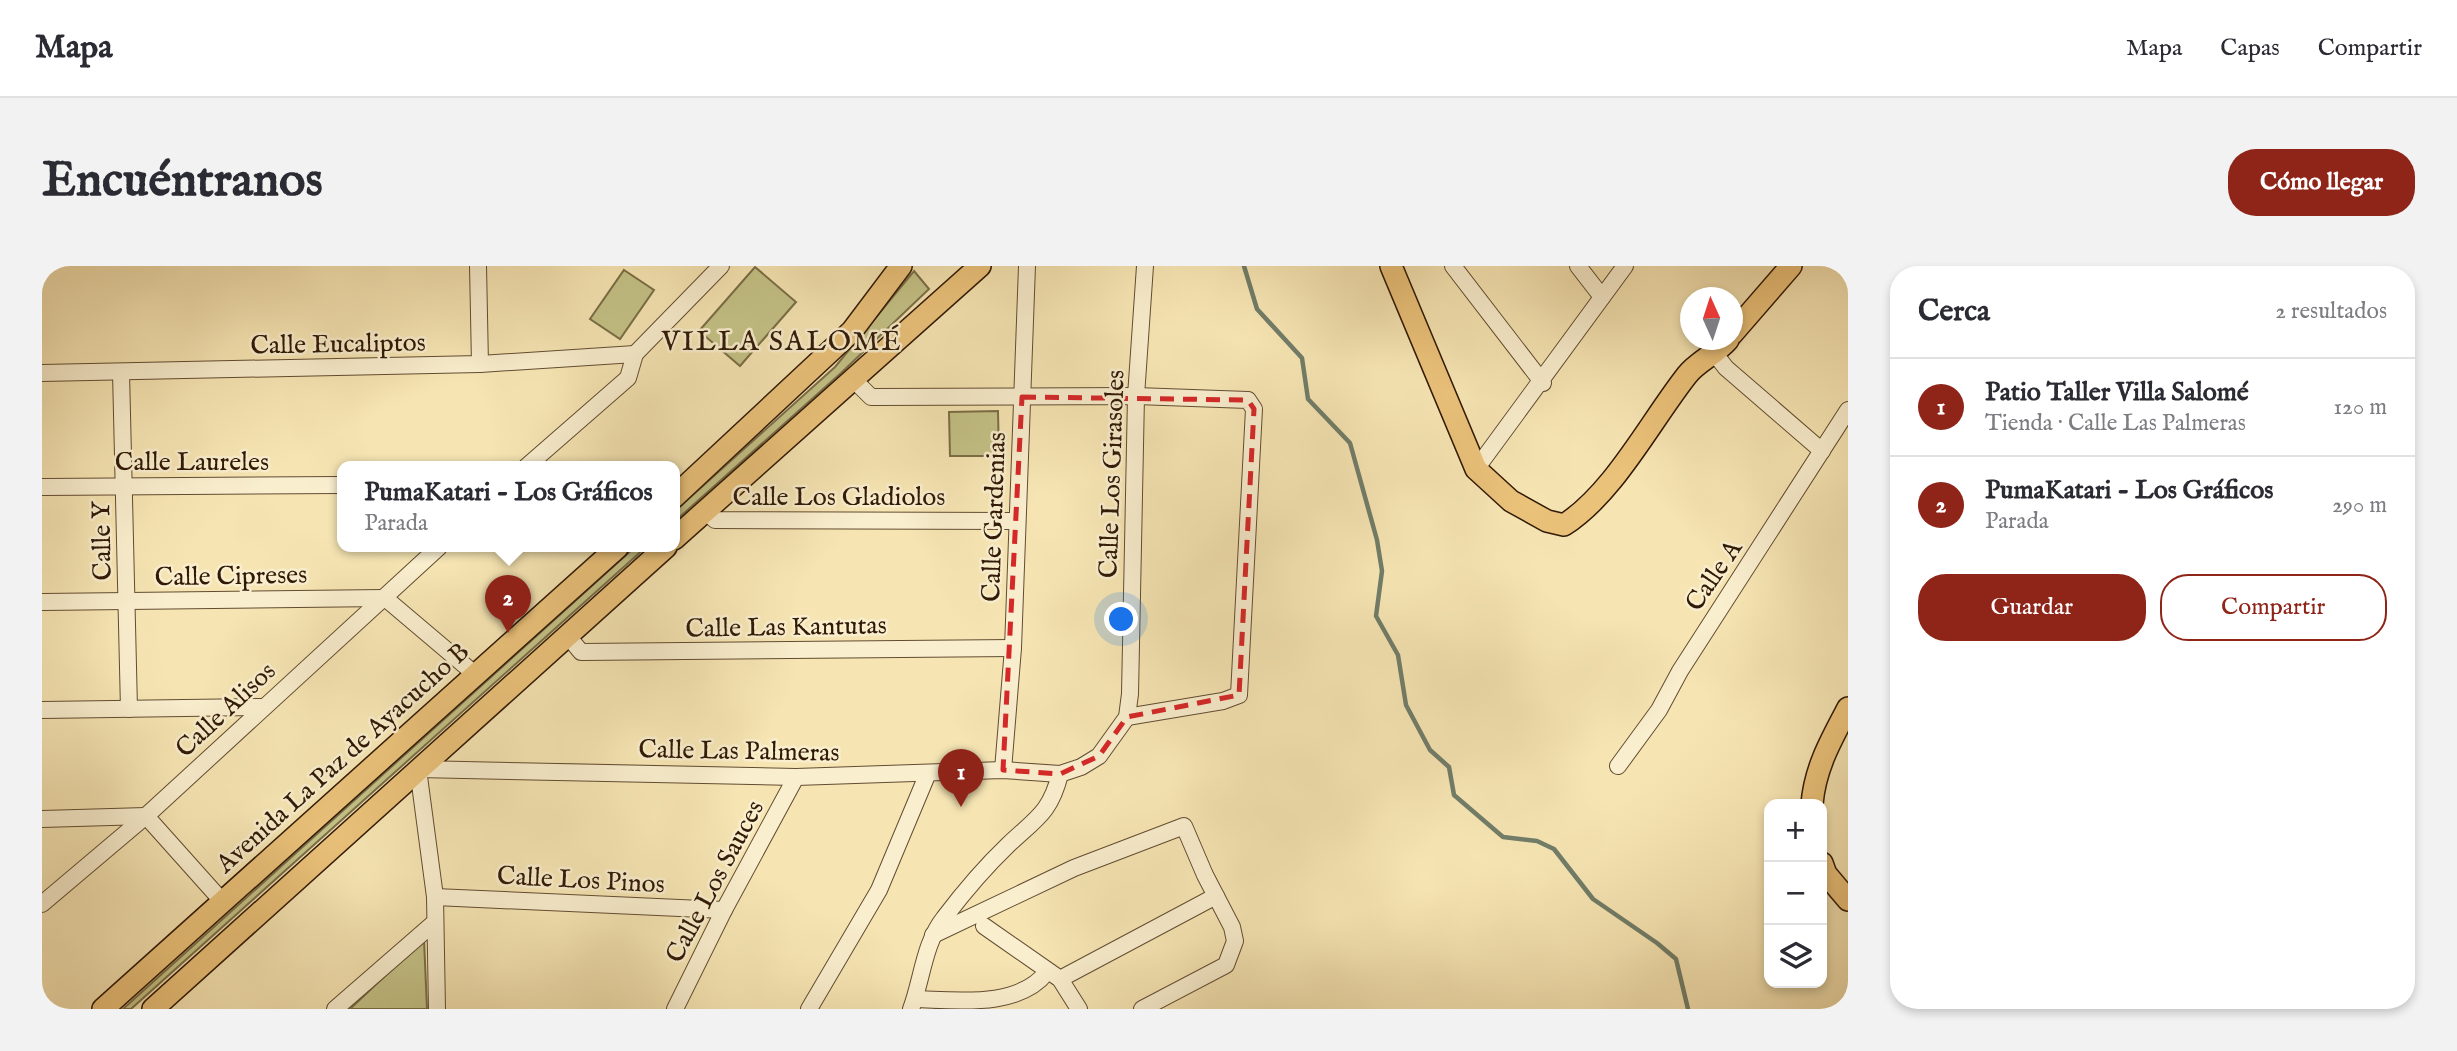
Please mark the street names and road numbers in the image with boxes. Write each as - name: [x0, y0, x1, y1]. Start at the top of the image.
- street label: Calle Eucaliptos: [250, 326, 426, 363]
- street label: Calle Los Girasoles: [1092, 369, 1133, 579]
- street label: Calle Gardenias: [975, 432, 1014, 603]
- street label: Calle Laureles: [115, 446, 269, 479]
- street label: Calle Los Gladiolos: [733, 481, 945, 514]
- street label: Calle Y: [85, 500, 120, 581]
- street label: Calle A: [1678, 533, 1751, 618]
- street label: Calle Cipreses: [154, 559, 308, 594]
- street label: Calle Las Kantutas: [685, 609, 887, 646]
- street label: Avenida La Paz de Ayacucho B: [209, 636, 477, 881]
- street label: Calle Alisos: [169, 655, 283, 765]
- street label: Calle Las Palmeras: [638, 733, 840, 770]
- street label: Calle Los Sauces: [659, 795, 772, 969]
- street label: Calle Los Pinos: [496, 860, 666, 901]

